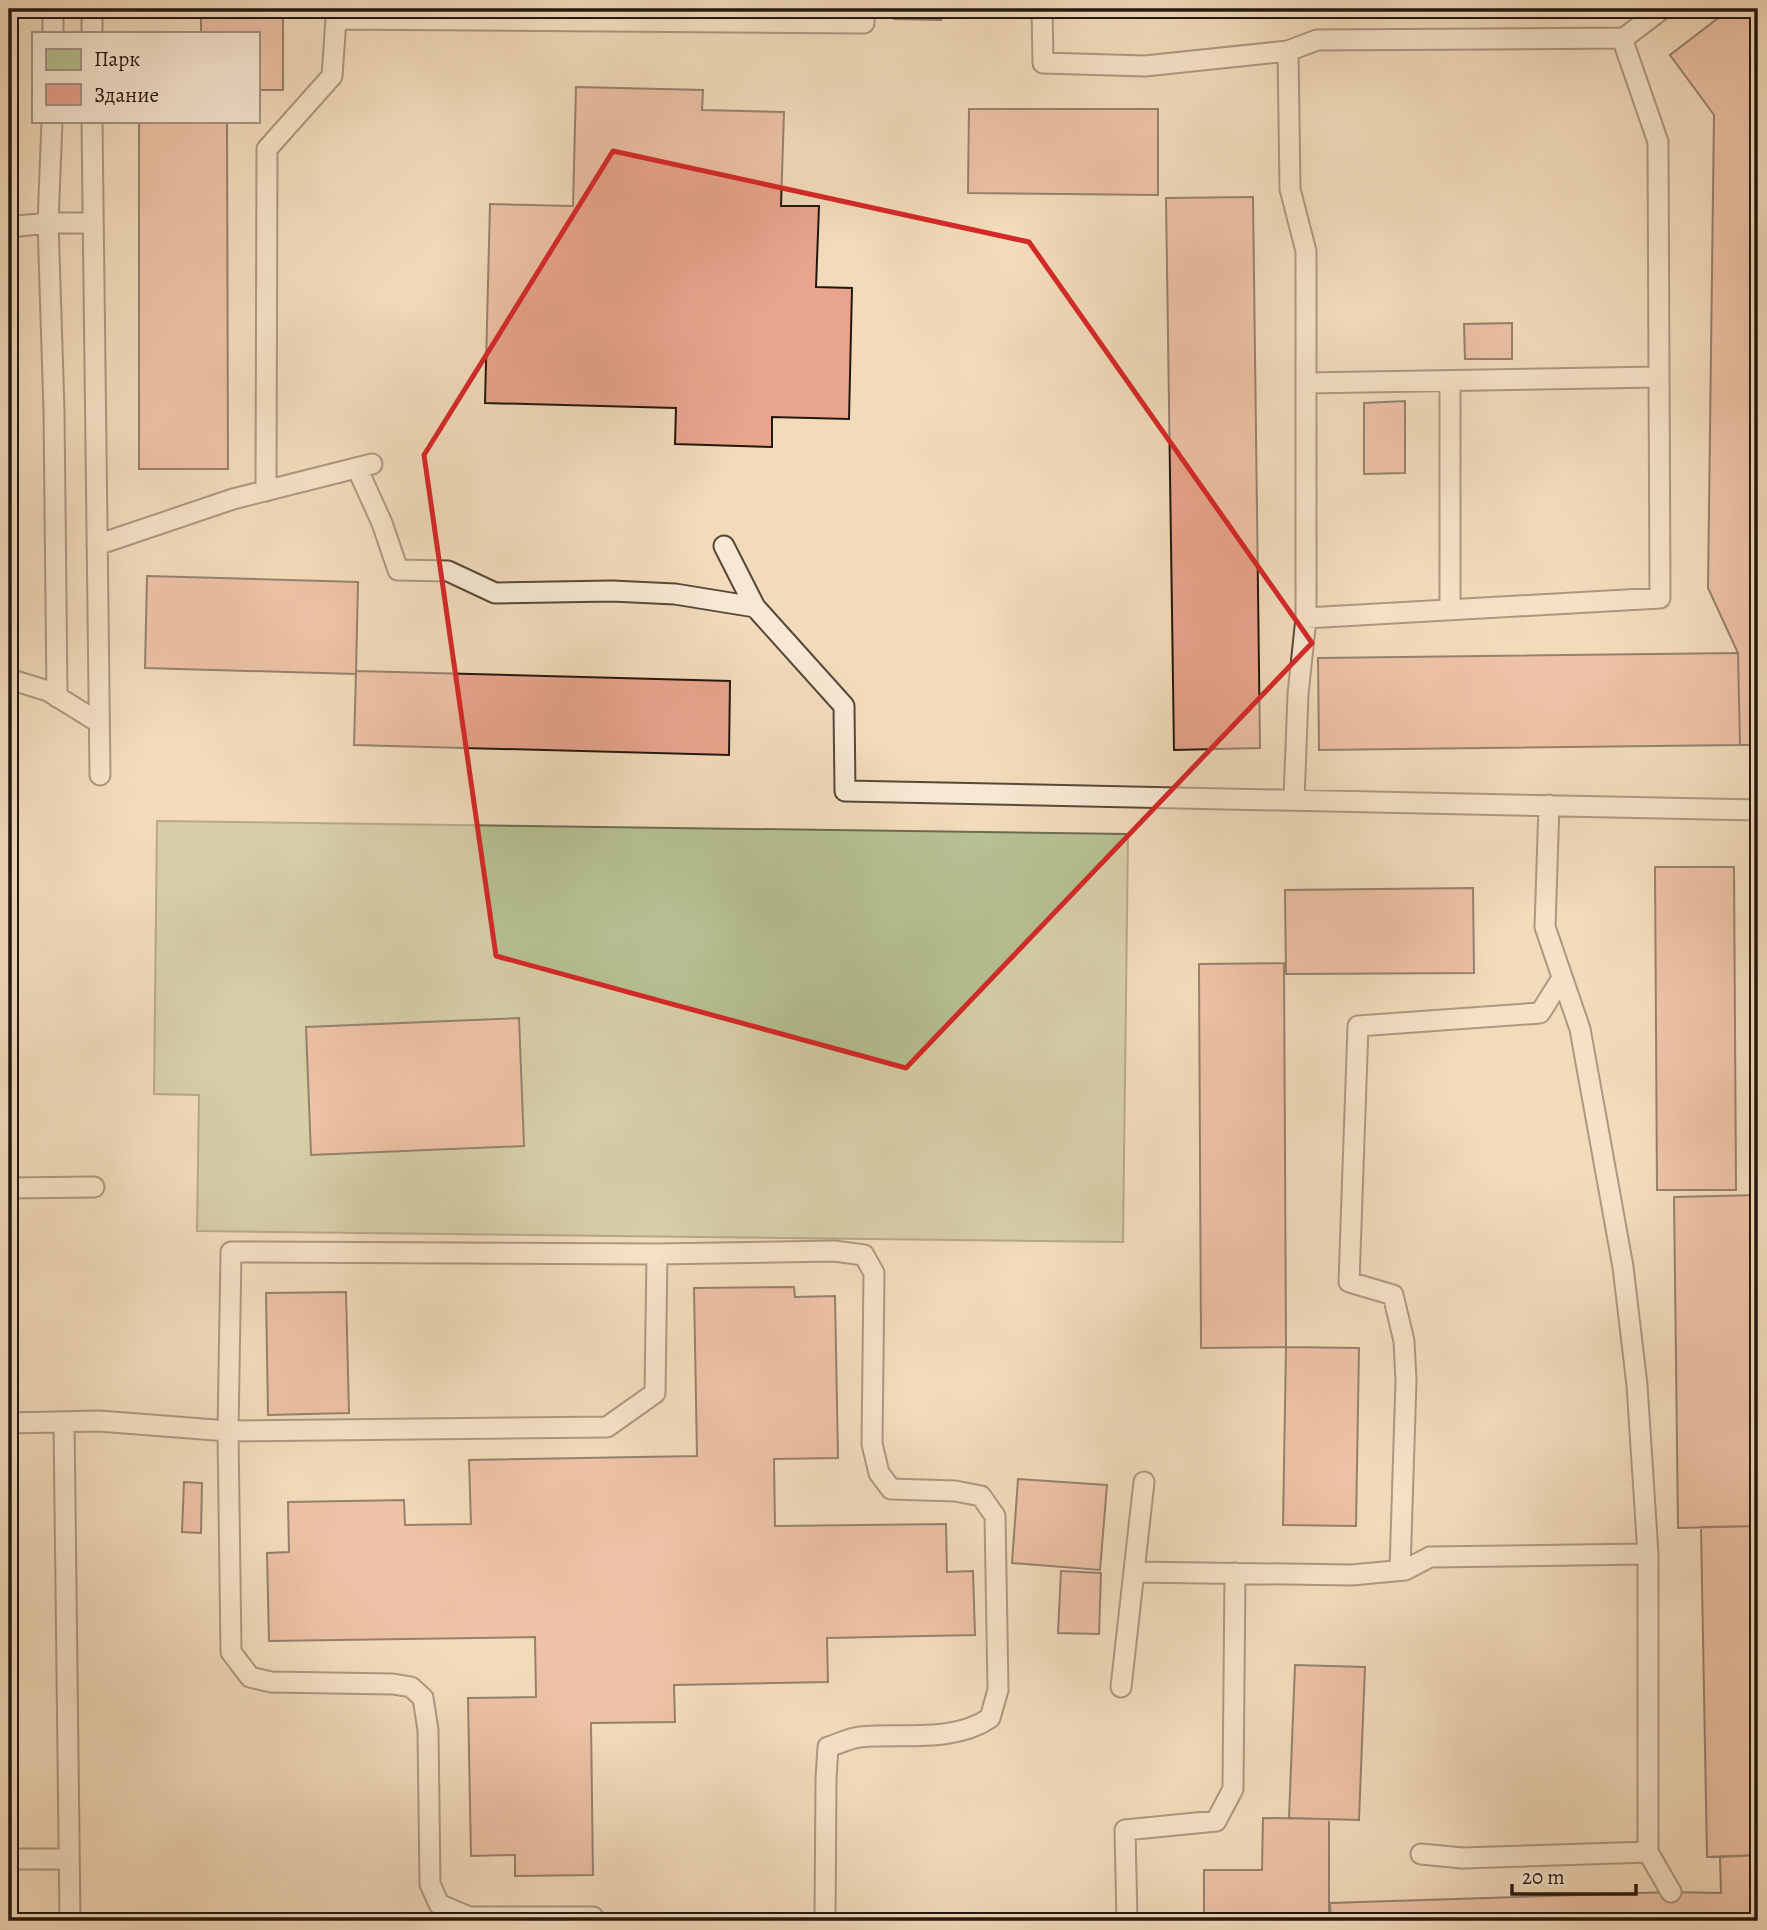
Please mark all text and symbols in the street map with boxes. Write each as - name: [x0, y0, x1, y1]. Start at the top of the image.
- legend: [32, 32, 259, 122]
- text: Парк: [94, 45, 140, 73]
- text: Здание: [94, 81, 159, 109]
- scale bar: [1512, 1853, 1636, 1897]
- text: 20 m: [1522, 1863, 1565, 1891]

